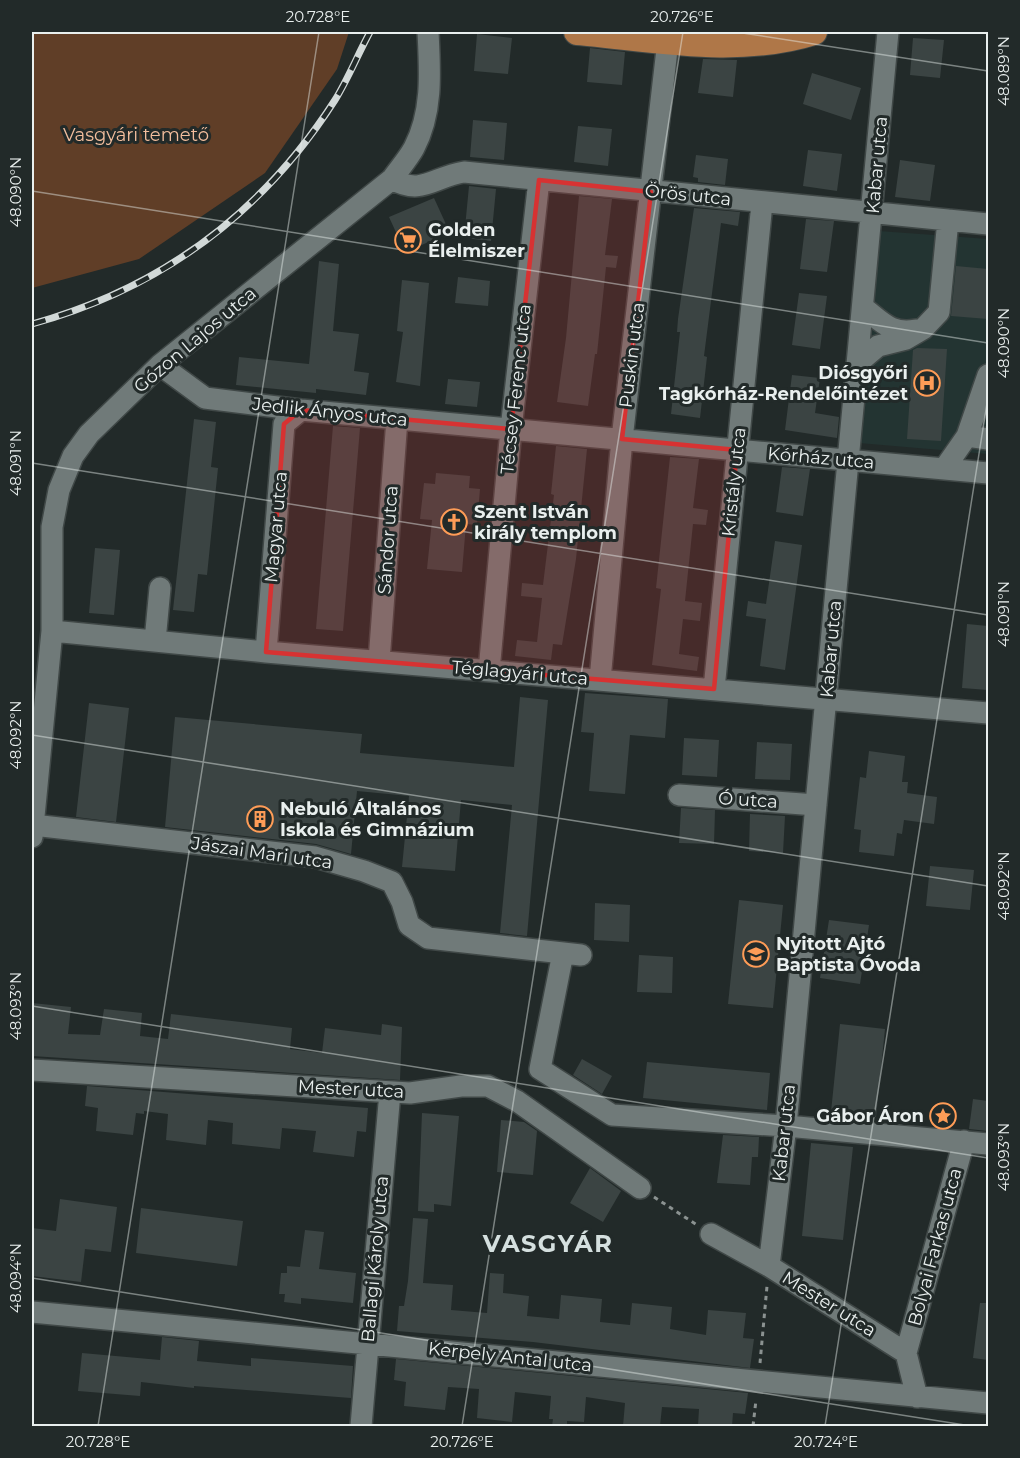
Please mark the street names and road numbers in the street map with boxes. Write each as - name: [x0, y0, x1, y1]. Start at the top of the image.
- street label: Kabar utca: [862, 115, 892, 215]
- street label: Örös utca: [644, 180, 732, 210]
- street label: Gózon Lajos utca: [129, 282, 261, 398]
- street label: Puskin utca: [615, 301, 649, 409]
- street label: Técsey Ferenc utca: [496, 303, 536, 475]
- street label: Jedlik Ányos utca: [250, 393, 409, 431]
- street label: Kristály utca: [717, 426, 751, 538]
- street label: Kórház utca: [767, 442, 875, 474]
- street label: Magyar utca: [260, 470, 292, 584]
- street label: Sándor utca: [373, 485, 403, 595]
- street label: Kabar utca: [816, 599, 846, 699]
- street label: Téglagyári utca: [451, 656, 589, 690]
- street label: Ó utca: [717, 787, 779, 813]
- street label: Jászai Mari utca: [189, 832, 334, 874]
- street label: Mester utca: [297, 1075, 405, 1103]
- street label: Kabar utca: [768, 1083, 800, 1183]
- street label: Bolyai Farkas utca: [903, 1166, 967, 1328]
- street label: Ballagi Károly utca: [357, 1175, 393, 1343]
- street label: Mester utca: [778, 1266, 880, 1342]
- street label: Kerpely Antal utca: [427, 1337, 593, 1377]

